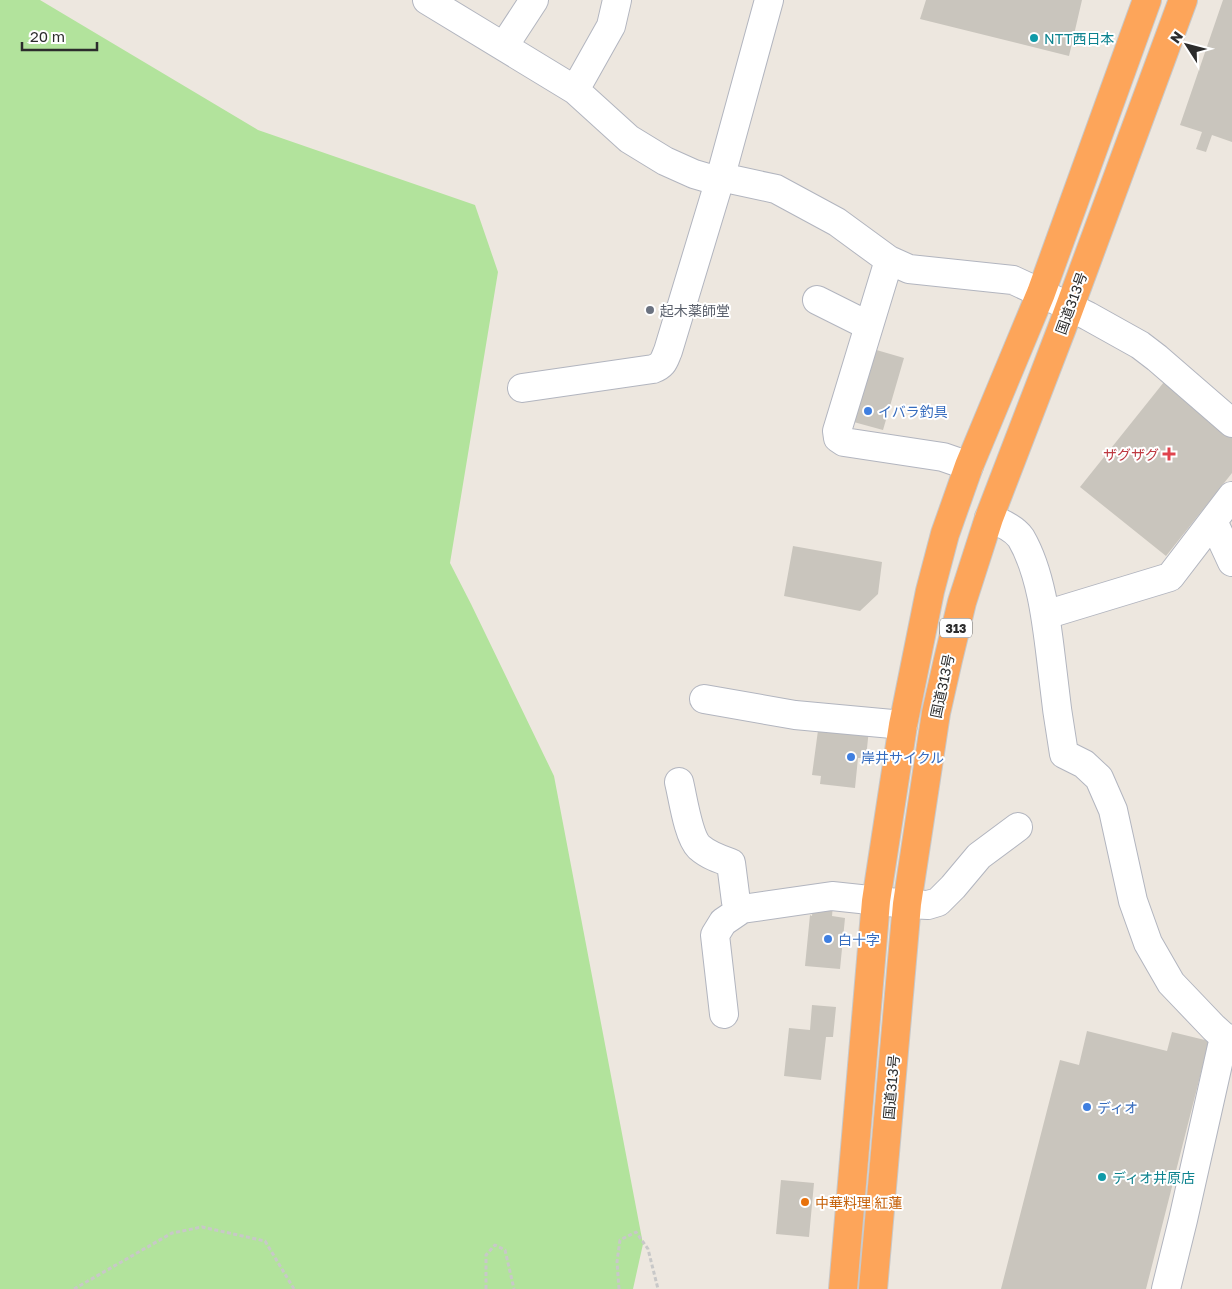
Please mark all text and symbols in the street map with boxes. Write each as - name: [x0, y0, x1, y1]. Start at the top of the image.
- scale bar: [22, 20, 98, 52]
- north arrow: [1162, 20, 1212, 70]
- text: 20 m: [30, 27, 65, 45]
- text: N: [1166, 28, 1186, 46]
- place label: NTT西日本: [1044, 30, 1115, 47]
- marker: NTT西日本: [1028, 32, 1040, 44]
- street label: 国道313号: [1052, 269, 1090, 337]
- place label: 起木薬師堂: [660, 302, 730, 319]
- marker: 起木薬師堂: [644, 304, 656, 316]
- place label: イバラ釣具: [878, 403, 948, 420]
- marker: イバラ釣具: [862, 405, 874, 417]
- place label: ザグザグ: [1103, 446, 1159, 463]
- marker: ザグザグ: [1163, 448, 1175, 460]
- road number: 313: [940, 618, 972, 638]
- street label: 国道313号: [927, 652, 957, 720]
- place label: 岸井サイクル: [861, 749, 944, 766]
- marker: 岸井サイクル: [845, 751, 857, 763]
- place label: 白十字: [838, 931, 880, 948]
- marker: 白十字: [822, 933, 834, 945]
- street label: 国道313号: [880, 1054, 902, 1120]
- place label: ディオ: [1097, 1099, 1138, 1116]
- marker: ディオ: [1081, 1101, 1093, 1113]
- place label: ディオ井原店: [1112, 1169, 1195, 1186]
- marker: ディオ井原店: [1096, 1171, 1108, 1183]
- place label: 中華料理 紅蓮: [815, 1194, 903, 1211]
- marker: 中華料理 紅蓮: [799, 1196, 811, 1208]

